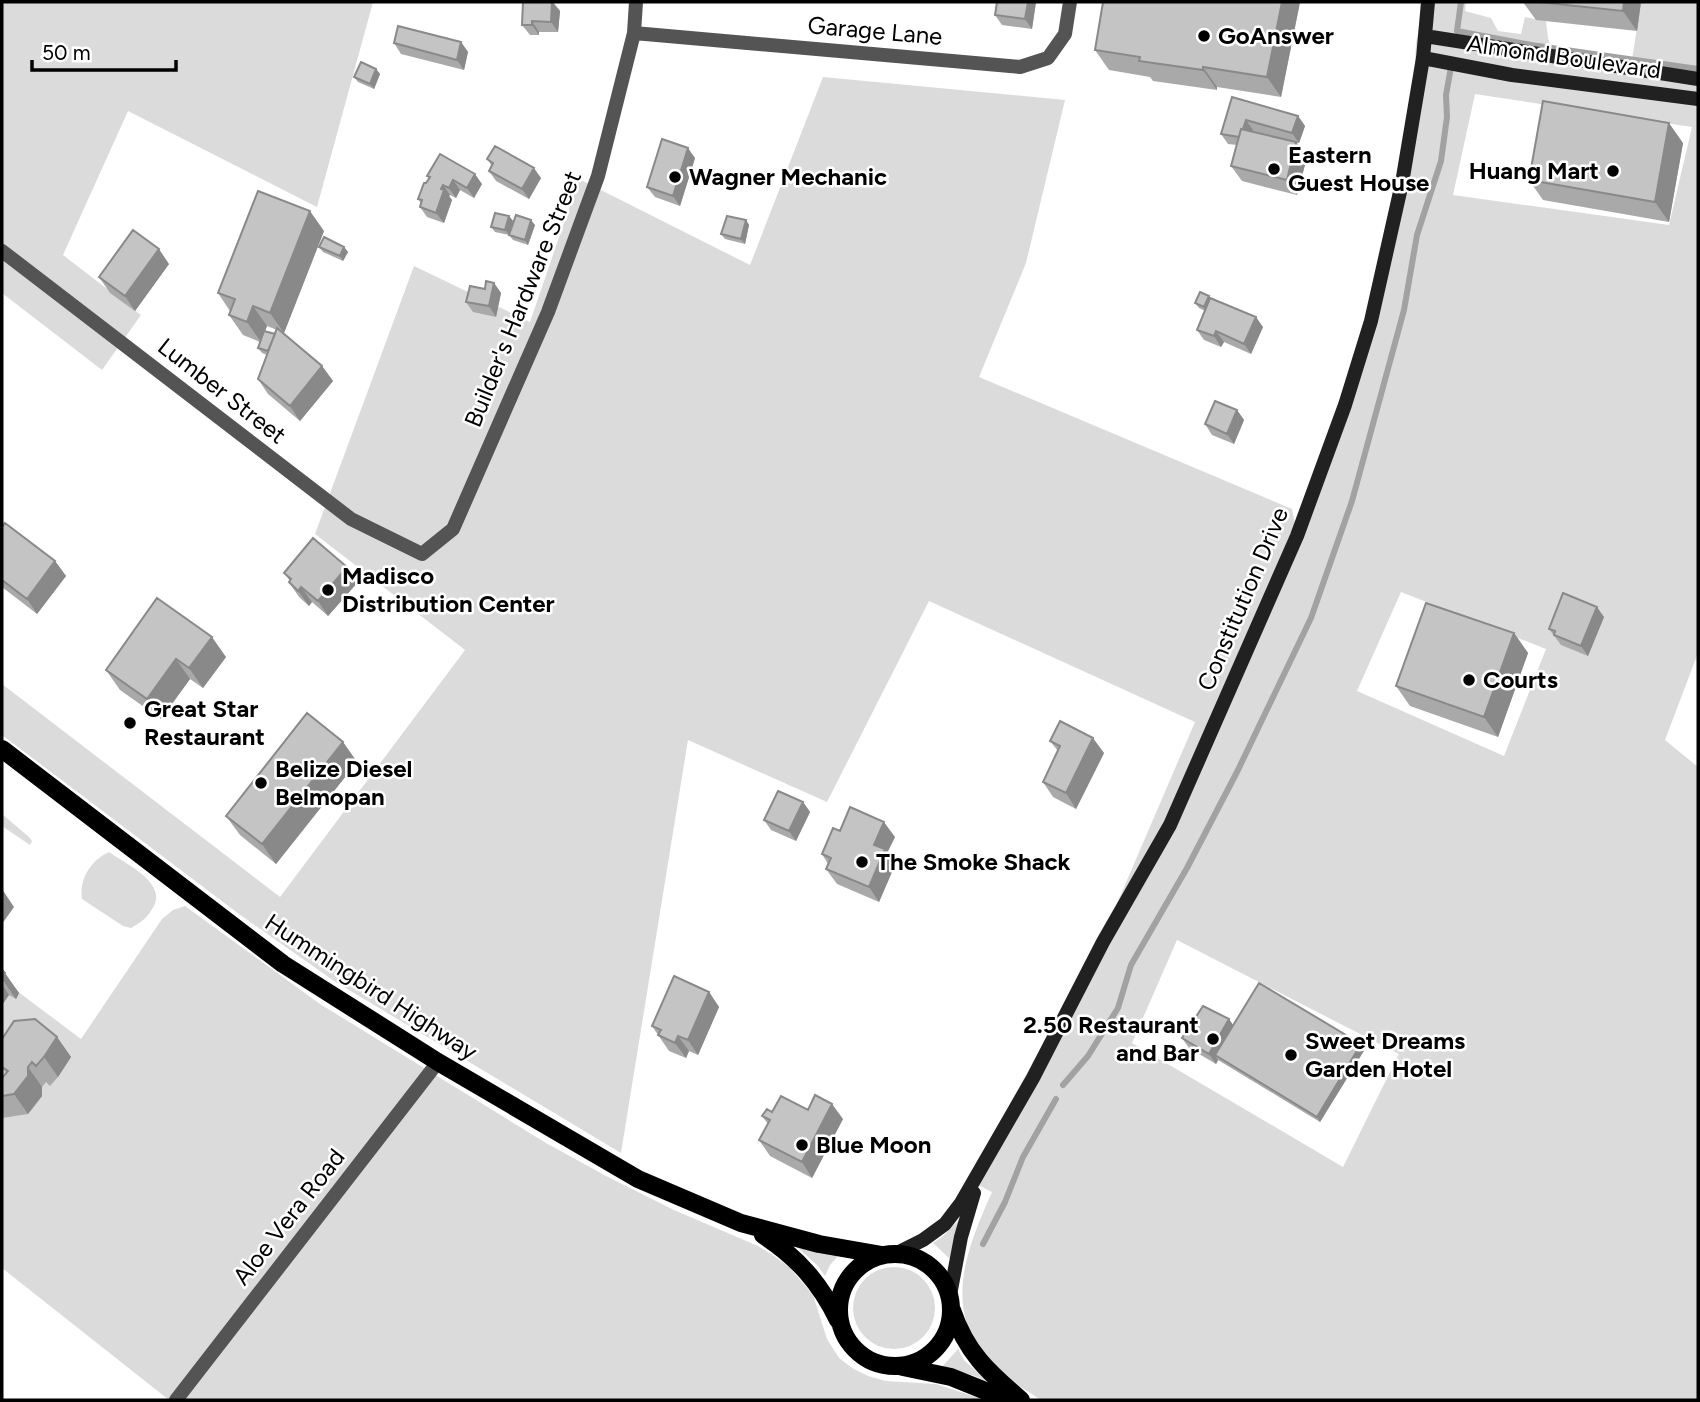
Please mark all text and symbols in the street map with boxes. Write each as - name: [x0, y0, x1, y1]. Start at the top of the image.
- street label: Garage Lane: [806, 10, 944, 51]
- place label: GoAnswer: [1218, 21, 1334, 50]
- scale bar: [32, 28, 175, 72]
- marker: GoAnswer: [1196, 28, 1212, 44]
- street label: Almond Boulevard: [1465, 29, 1663, 84]
- text: 50 m: [42, 40, 91, 65]
- place label: Eastern Guest House: [1288, 140, 1429, 197]
- place label: Huang Mart: [1469, 156, 1599, 185]
- marker: Eastern Guest House: [1266, 161, 1282, 177]
- place label: Wagner Mechanic: [689, 162, 887, 191]
- marker: Huang Mart: [1605, 163, 1621, 179]
- street label: Builder's Hardware Street: [458, 167, 587, 431]
- marker: Wagner Mechanic: [667, 169, 683, 185]
- street label: Lumber Street: [152, 332, 292, 450]
- street label: Constitution Drive: [1191, 503, 1294, 695]
- place label: Madisco Distribution Center: [342, 561, 555, 618]
- marker: Madisco Distribution Center: [320, 582, 336, 598]
- place label: Courts: [1483, 665, 1558, 694]
- marker: Courts: [1461, 672, 1477, 688]
- place label: Great Star Restaurant: [144, 694, 265, 751]
- marker: Great Star Restaurant: [122, 715, 138, 731]
- place label: Belize Diesel Belmopan: [275, 754, 412, 811]
- marker: Belize Diesel Belmopan: [253, 775, 269, 791]
- place label: The Smoke Shack: [876, 847, 1071, 876]
- marker: The Smoke Shack: [854, 854, 870, 870]
- street label: Hummingbird Highway: [260, 907, 483, 1066]
- place label: 2.50 Restaurant and Bar: [1023, 1010, 1199, 1067]
- place label: Sweet Dreams Garden Hotel: [1305, 1026, 1465, 1083]
- marker: 2.50 Restaurant and Bar: [1205, 1031, 1221, 1047]
- marker: Sweet Dreams Garden Hotel: [1283, 1047, 1299, 1063]
- place label: Blue Moon: [816, 1130, 931, 1159]
- marker: Blue Moon: [794, 1137, 810, 1153]
- street label: Aloe Vera Road: [226, 1143, 351, 1291]

